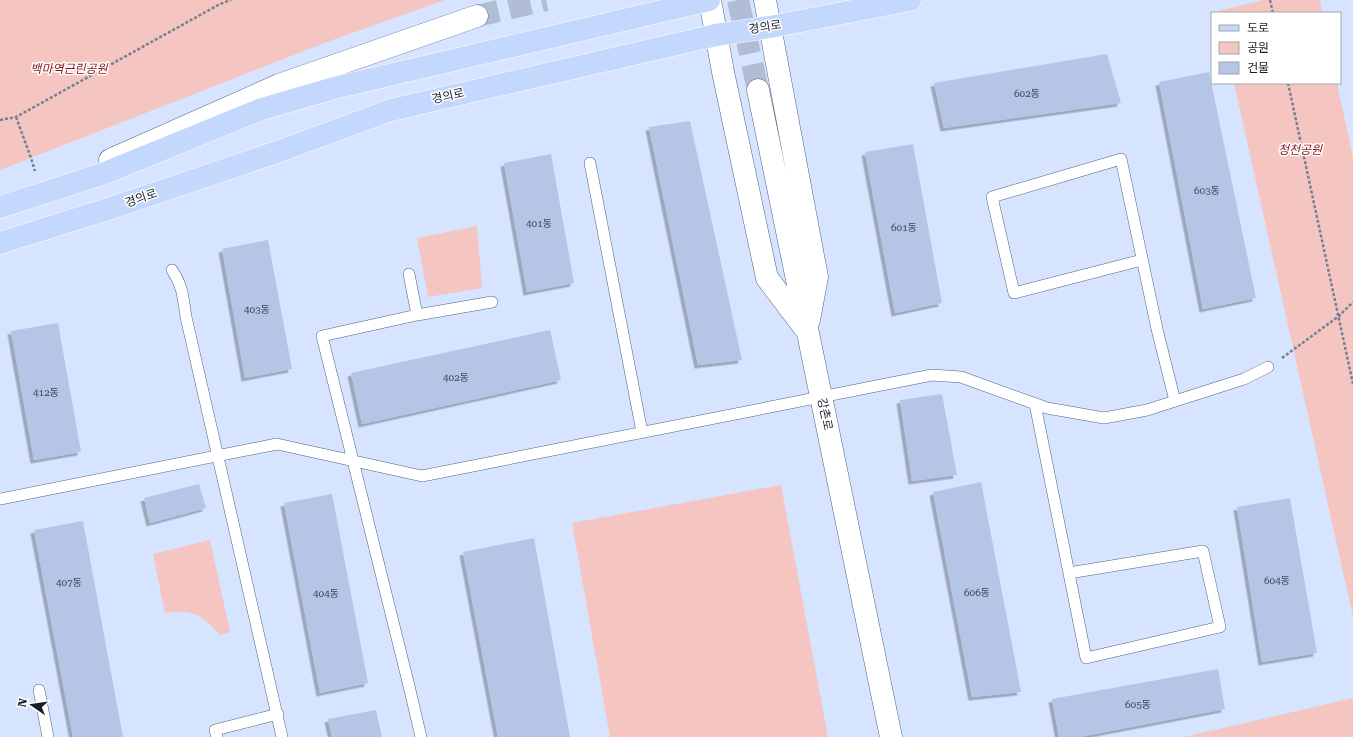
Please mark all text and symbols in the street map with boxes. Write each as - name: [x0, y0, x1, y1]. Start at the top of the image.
- legend: [1211, 12, 1341, 84]
- street label: 경의로: [748, 17, 782, 37]
- text: 도로: [1247, 21, 1269, 35]
- text: 공원: [1247, 41, 1269, 55]
- text: 건물: [1247, 61, 1269, 75]
- park label: 백마역근린공원: [30, 62, 109, 76]
- street label: 경의로: [430, 85, 466, 107]
- house number: 602동: [1014, 88, 1040, 99]
- park label: 청천공원: [1278, 143, 1323, 157]
- house number: 603동: [1194, 185, 1220, 196]
- street label: 경의로: [123, 186, 159, 210]
- house number: 401동: [526, 218, 552, 229]
- house number: 601동: [891, 222, 917, 233]
- house number: 403동: [244, 304, 270, 315]
- house number: 402동: [443, 372, 469, 383]
- house number: 412동: [33, 387, 59, 398]
- street label: 강촌로: [815, 396, 835, 432]
- house number: 604동: [1264, 575, 1290, 586]
- house number: 407동: [56, 577, 82, 588]
- house number: 606동: [964, 587, 990, 598]
- house number: 404동: [313, 588, 339, 599]
- north arrow: [12, 685, 52, 725]
- text: N: [15, 697, 30, 708]
- house number: 605동: [1125, 699, 1151, 710]

